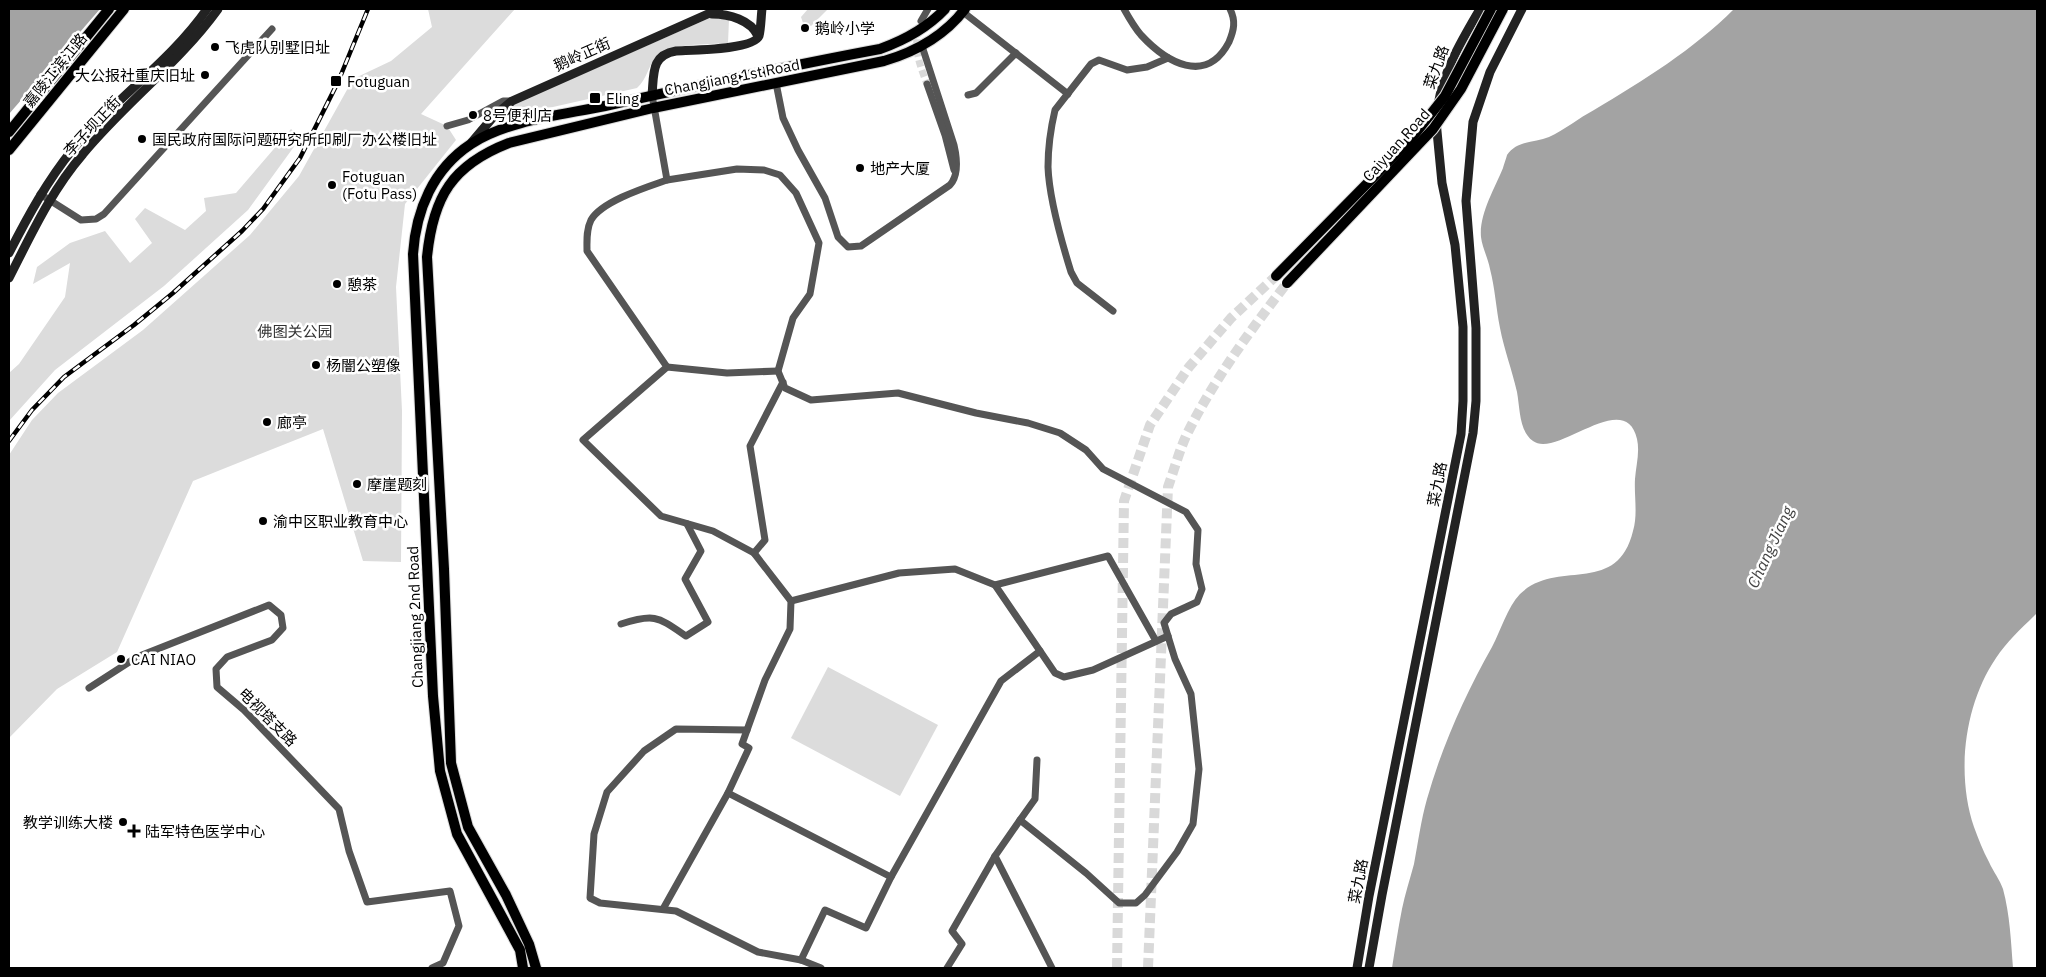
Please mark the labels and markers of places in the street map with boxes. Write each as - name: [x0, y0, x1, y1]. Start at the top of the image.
- place label: 鹅岭小学: [815, 19, 875, 38]
- marker: 鹅岭小学: [799, 22, 811, 34]
- place label: 飞虎队别墅旧址: [225, 38, 330, 57]
- marker: 飞虎队别墅旧址: [209, 41, 221, 53]
- place label: 大公报社重庆旧址: [75, 66, 195, 85]
- marker: 大公报社重庆旧址: [199, 69, 211, 81]
- place label: Fotuguan: [347, 72, 410, 91]
- marker: Fotuguan: [329, 74, 343, 88]
- place label: Eling: [606, 89, 639, 108]
- marker: Eling: [588, 91, 602, 105]
- place label: 8号便利店: [483, 106, 552, 125]
- marker: 8号便利店: [467, 109, 479, 121]
- place label: 国民政府国际问题研究所印刷厂办公楼旧址: [152, 130, 437, 149]
- marker: 国民政府国际问题研究所印刷厂办公楼旧址: [136, 133, 148, 145]
- place label: 地产大厦: [870, 159, 930, 178]
- marker: 地产大厦: [854, 162, 866, 174]
- place label: Fotuguan (Fotu Pass): [342, 167, 417, 203]
- marker: Fotuguan (Fotu Pass): [326, 179, 338, 191]
- place label: 憩茶: [347, 275, 377, 294]
- marker: 憩茶: [331, 278, 343, 290]
- place label: 杨闇公塑像: [326, 356, 401, 375]
- marker: 杨闇公塑像: [310, 359, 322, 371]
- place label: 廊亭: [277, 413, 307, 432]
- marker: 廊亭: [261, 416, 273, 428]
- place label: 摩崖题刻: [367, 475, 427, 494]
- marker: 摩崖题刻: [351, 478, 363, 490]
- place label: 渝中区职业教育中心: [273, 512, 408, 531]
- marker: 渝中区职业教育中心: [257, 515, 269, 527]
- place label: CAI NIAO: [131, 650, 196, 669]
- marker: CAI NIAO: [115, 653, 127, 665]
- place label: 教学训练大楼: [23, 813, 113, 832]
- marker: 教学训练大楼: [117, 816, 129, 828]
- place label: 陆军特色医学中心: [145, 822, 265, 841]
- marker: 陆军特色医学中心: [127, 824, 141, 838]

